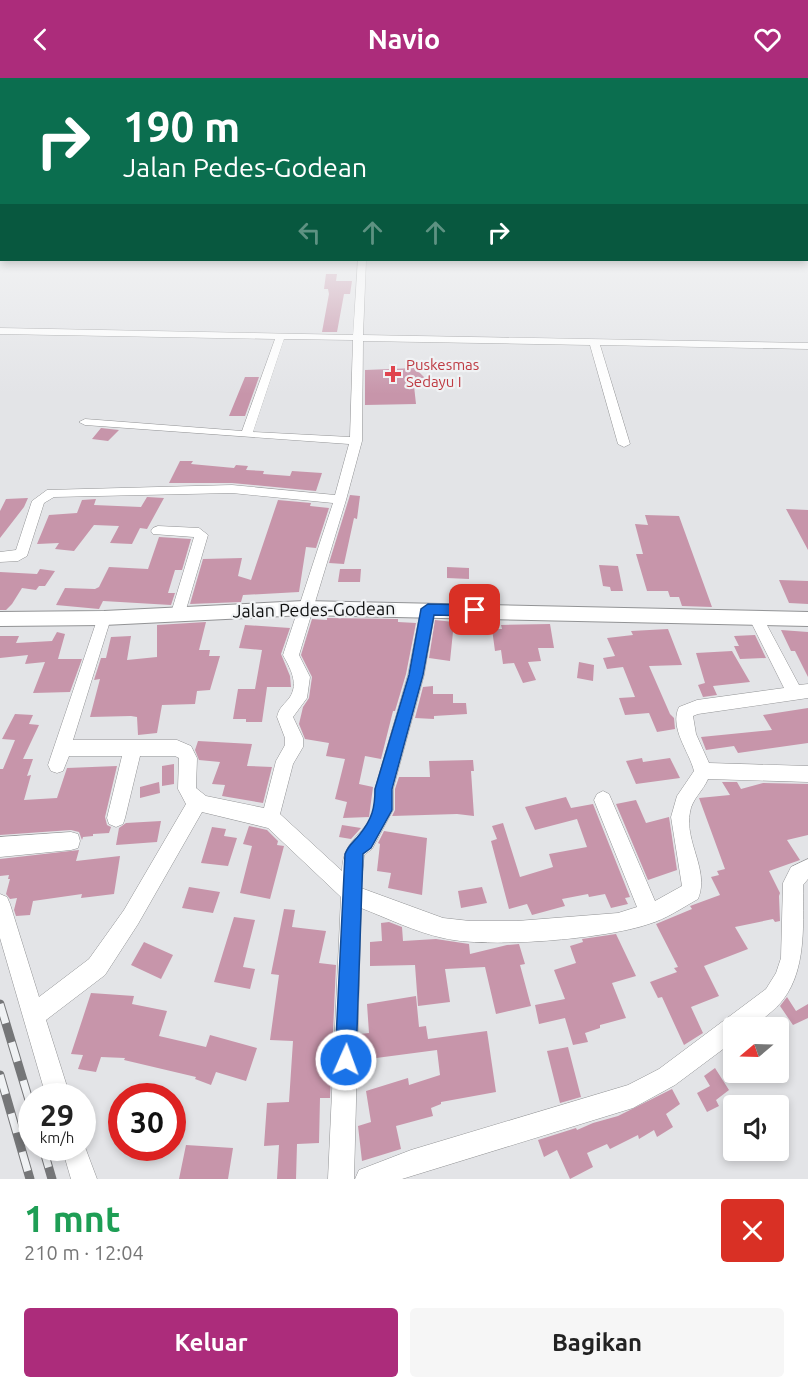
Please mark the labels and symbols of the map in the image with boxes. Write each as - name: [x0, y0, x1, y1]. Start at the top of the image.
- place label: Puskesmas Sedayu I: [406, 356, 479, 390]
- marker: Puskesmas Sedayu I: [384, 365, 402, 383]
- pin: [449, 584, 500, 635]
- street label: Jalan Pedes-Godean: [232, 598, 396, 620]
- north arrow: [723, 1017, 789, 1083]
- position arrow: [314, 1028, 378, 1092]
- speed limit sign: 30: [108, 1083, 186, 1161]

